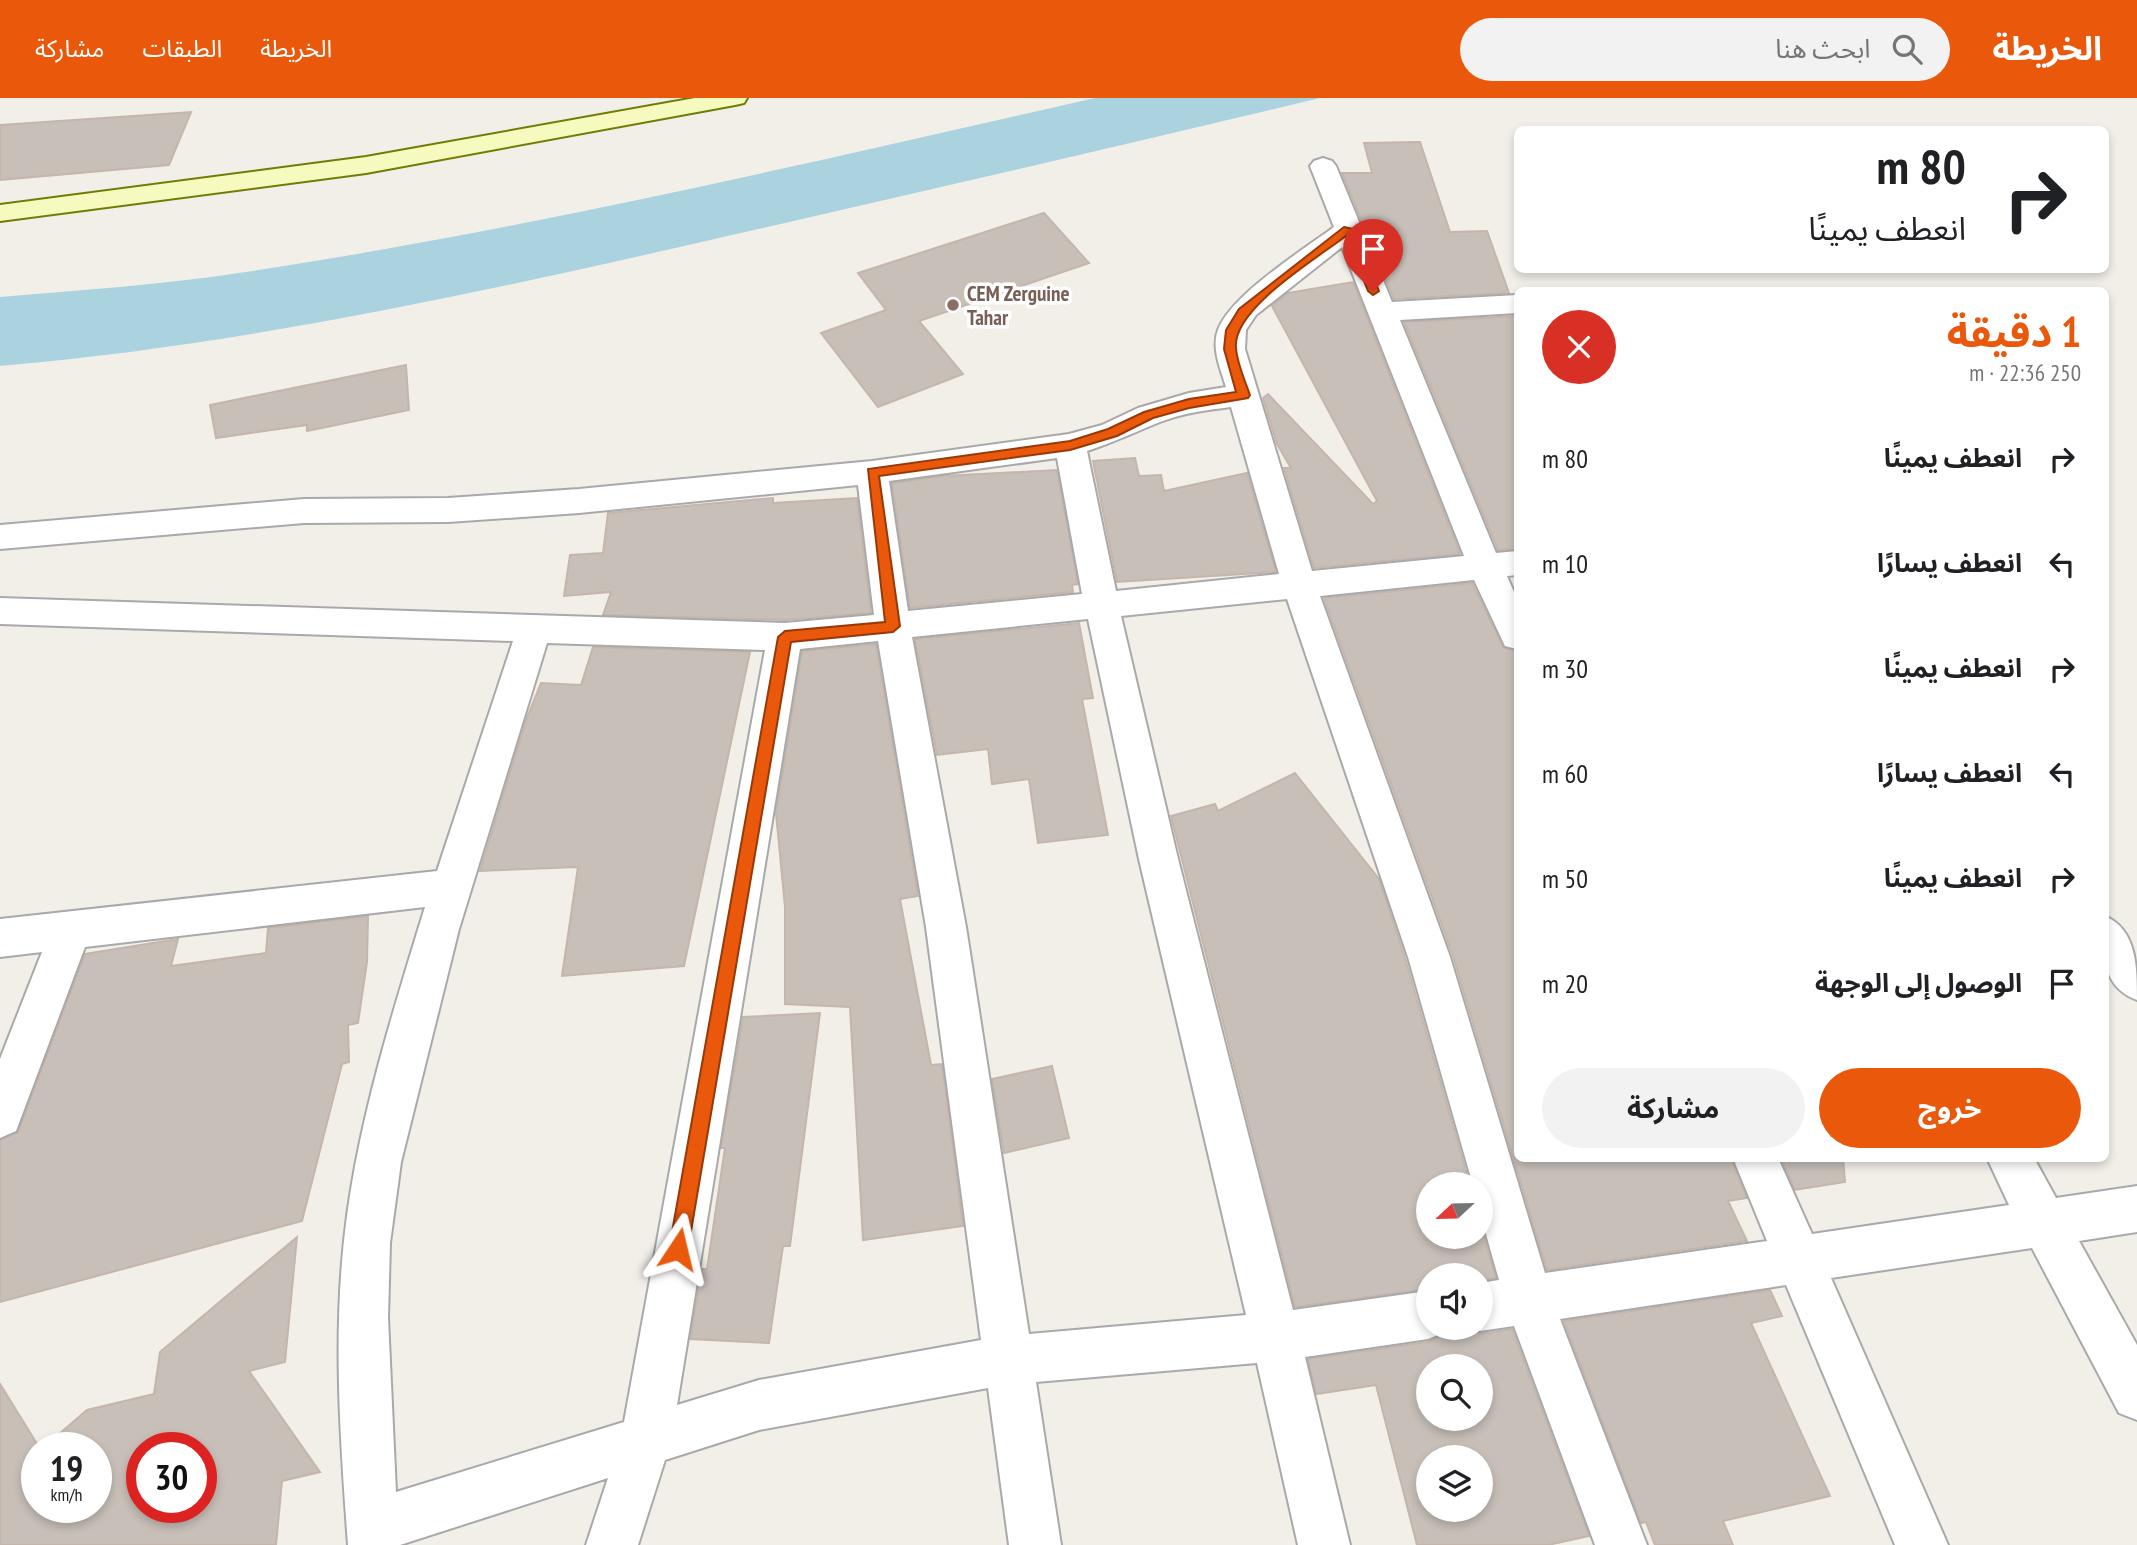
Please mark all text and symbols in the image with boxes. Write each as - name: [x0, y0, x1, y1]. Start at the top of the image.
- search box: [1460, 18, 1950, 81]
- text: الخريطة: [1992, 26, 2102, 69]
- icon: search: [1888, 30, 1926, 68]
- text: ابحث هنا: [1775, 32, 1870, 65]
- text: مشاركة: [35, 33, 104, 64]
- text: الطبقات: [142, 33, 222, 64]
- text: الخريطة: [260, 33, 332, 64]
- text: 80 m: [1877, 134, 1966, 198]
- icon: right: [1990, 154, 2081, 245]
- text: انعطف يمينًا: [1808, 207, 1966, 249]
- pin: [1343, 219, 1403, 291]
- icon: arrive: [1354, 230, 1392, 268]
- place label: CEM Zerguine Tahar: [967, 280, 1069, 331]
- marker: CEM Zerguine Tahar: [945, 297, 961, 313]
- text: 1 دقيقة: [1947, 304, 2081, 359]
- button: close: [1542, 310, 1616, 384]
- text: 250 m · 22:36: [1969, 358, 2081, 387]
- icon: right: [2043, 440, 2081, 478]
- text: انعطف يمينًا: [1884, 441, 2022, 474]
- text: 80 m: [1542, 442, 1588, 475]
- icon: left: [2043, 545, 2081, 583]
- text: انعطف يسارًا: [1877, 546, 2022, 579]
- text: 10 m: [1542, 547, 1588, 580]
- icon: right: [2043, 650, 2081, 688]
- text: انعطف يمينًا: [1884, 651, 2022, 684]
- text: 30 m: [1542, 652, 1588, 685]
- icon: left: [2043, 755, 2081, 793]
- text: انعطف يسارًا: [1877, 756, 2022, 789]
- text: 60 m: [1542, 757, 1588, 790]
- icon: right: [2043, 860, 2081, 898]
- text: انعطف يمينًا: [1884, 861, 2022, 894]
- text: 50 m: [1542, 862, 1588, 895]
- icon: arrive: [2043, 965, 2081, 1003]
- text: الوصول إلى الوجهة: [1815, 966, 2022, 999]
- text: 20 m: [1542, 967, 1588, 1000]
- button: مشاركة: [1542, 1068, 1805, 1148]
- button: خروج: [1819, 1068, 2081, 1148]
- north arrow: [1416, 1172, 1493, 1250]
- map controls: [1416, 1172, 1493, 1522]
- position arrow: [641, 1212, 715, 1286]
- button: sound: [1416, 1263, 1493, 1340]
- button: search: [1416, 1354, 1493, 1431]
- speed limit sign: 30: [126, 1432, 217, 1523]
- text: 19: [50, 1445, 83, 1491]
- button: layers: [1416, 1445, 1493, 1522]
- text: km/h: [51, 1483, 82, 1506]

